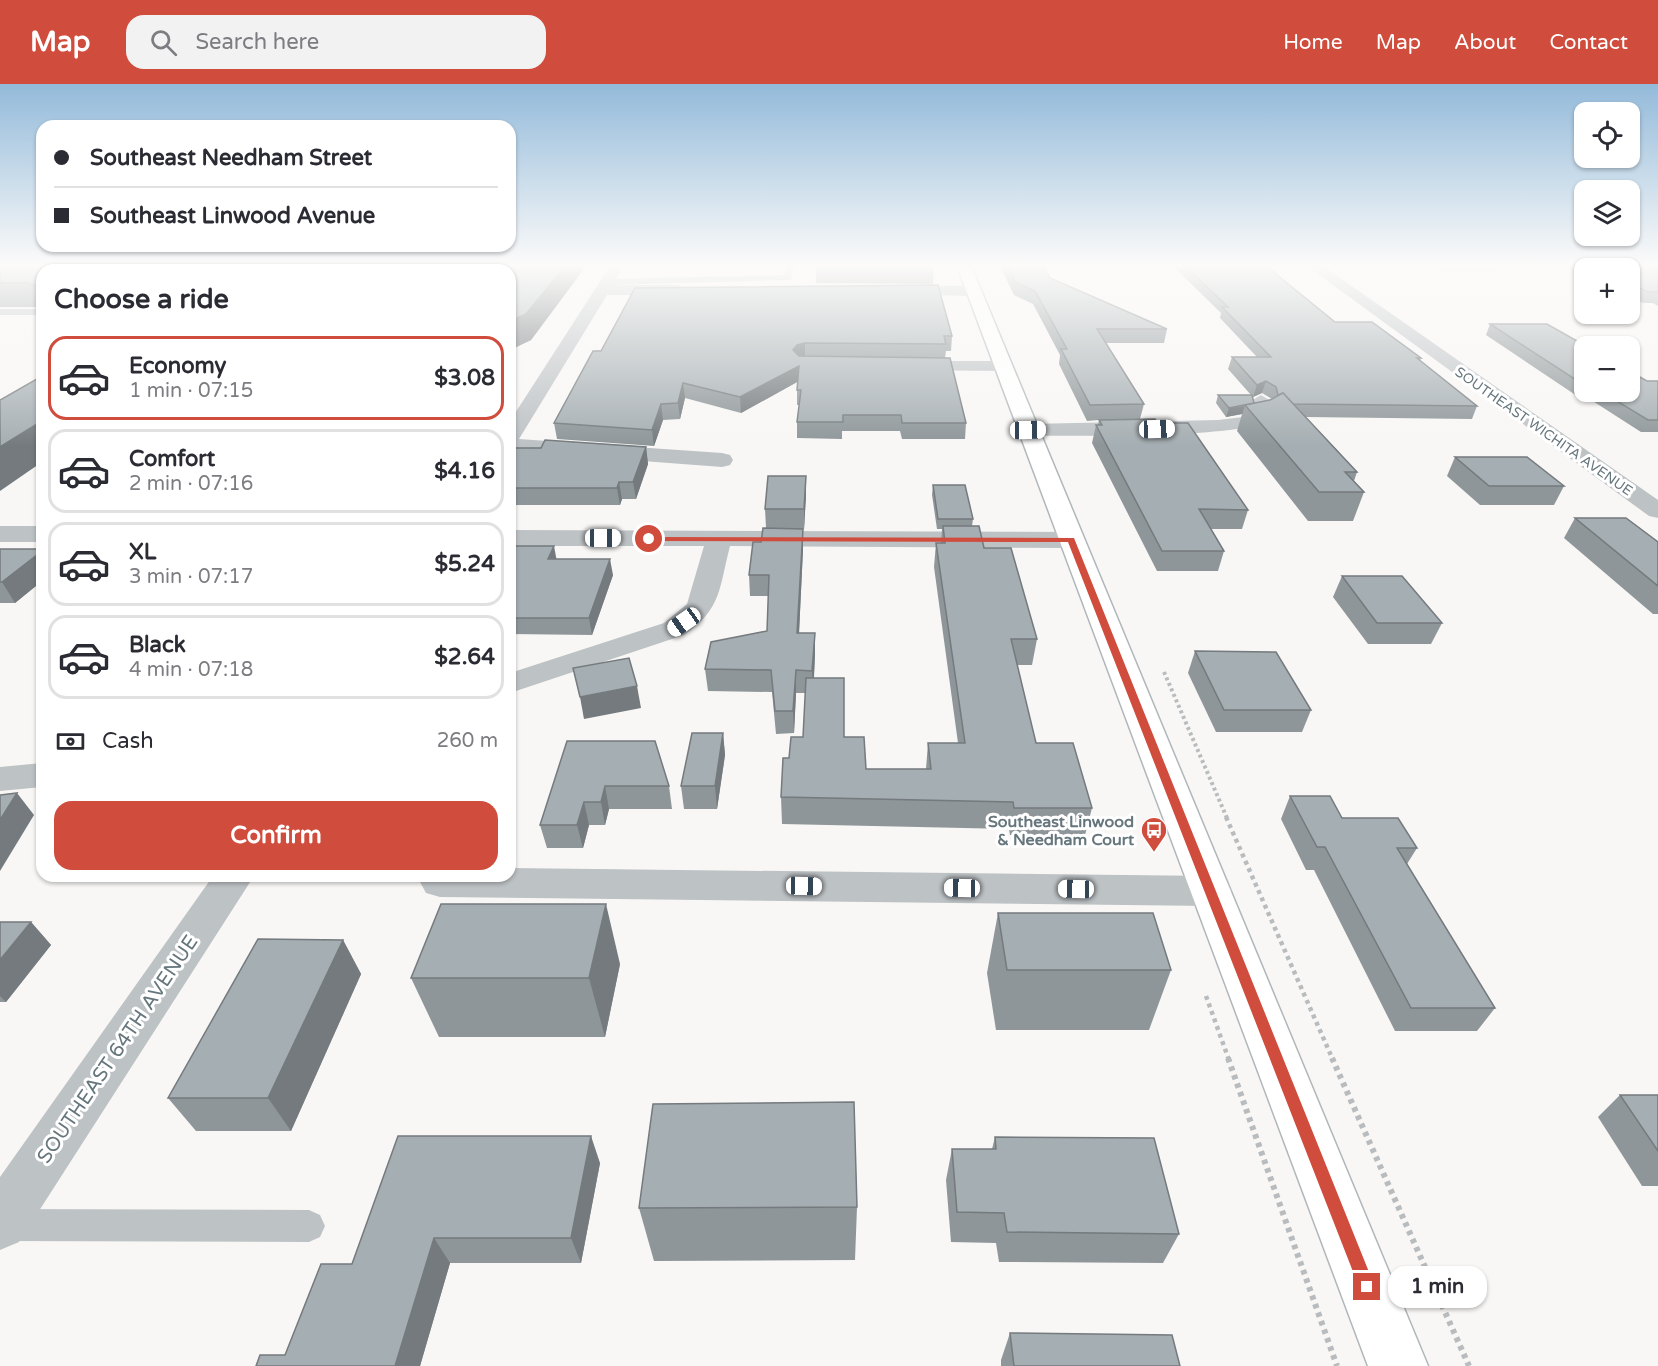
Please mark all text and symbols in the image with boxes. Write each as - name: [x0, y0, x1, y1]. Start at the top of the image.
- search box: [126, 15, 546, 69]
- text: Map: [30, 25, 90, 59]
- icon: search: [147, 26, 180, 59]
- text: Search here: [195, 29, 319, 55]
- text: Home: [1283, 30, 1343, 55]
- text: Map: [1376, 30, 1421, 55]
- text: About: [1454, 30, 1516, 55]
- text: Contact: [1549, 30, 1628, 55]
- map controls: [1574, 102, 1640, 402]
- button: locate: [1574, 102, 1640, 168]
- text: Southeast Needham Street: [90, 145, 372, 171]
- button: layers: [1574, 180, 1640, 246]
- text: Southeast Linwood Avenue: [90, 203, 375, 229]
- button: +: [1574, 258, 1640, 324]
- text: Choose a ride: [54, 283, 229, 316]
- button: −: [1574, 336, 1640, 402]
- icon: car: [57, 351, 111, 405]
- text: Economy: [129, 353, 226, 379]
- street label: SOUTHEAST WICHITA AVENUE: [1452, 363, 1636, 499]
- text: $3.08: [434, 365, 495, 391]
- text: 1 min · 07:15: [129, 379, 253, 403]
- car: [1139, 419, 1175, 439]
- car: [1010, 421, 1046, 439]
- icon: car: [57, 444, 111, 498]
- text: Comfort: [129, 446, 215, 472]
- text: $4.16: [434, 458, 495, 484]
- text: 2 min · 07:16: [129, 472, 253, 496]
- route start: [635, 525, 662, 552]
- car: [585, 529, 621, 547]
- icon: car: [57, 537, 111, 591]
- text: XL: [129, 539, 156, 565]
- text: $5.24: [434, 551, 495, 577]
- text: 3 min · 07:17: [129, 565, 253, 589]
- car: [664, 604, 704, 640]
- icon: car: [57, 630, 111, 684]
- text: Black: [129, 632, 186, 658]
- text: $2.64: [434, 644, 495, 670]
- text: 4 min · 07:18: [129, 658, 253, 682]
- icon: cash: [54, 725, 87, 758]
- text: Cash: [102, 728, 154, 754]
- text: 260 m: [437, 729, 498, 753]
- button: Confirm: [54, 801, 498, 870]
- place label: Southeast Linwood & Needham Court: [988, 812, 1135, 850]
- bus stop icon: Southeast Linwood & Needham Court: [1139, 815, 1169, 853]
- car: [786, 877, 822, 895]
- car: [944, 879, 980, 897]
- car: [1058, 880, 1094, 898]
- street label: SOUTHEAST 64TH AVENUE: [32, 931, 203, 1168]
- callout: 1 min: [1388, 1266, 1487, 1308]
- route end: [1353, 1273, 1380, 1300]
- text: 1 min: [1411, 1275, 1464, 1299]

